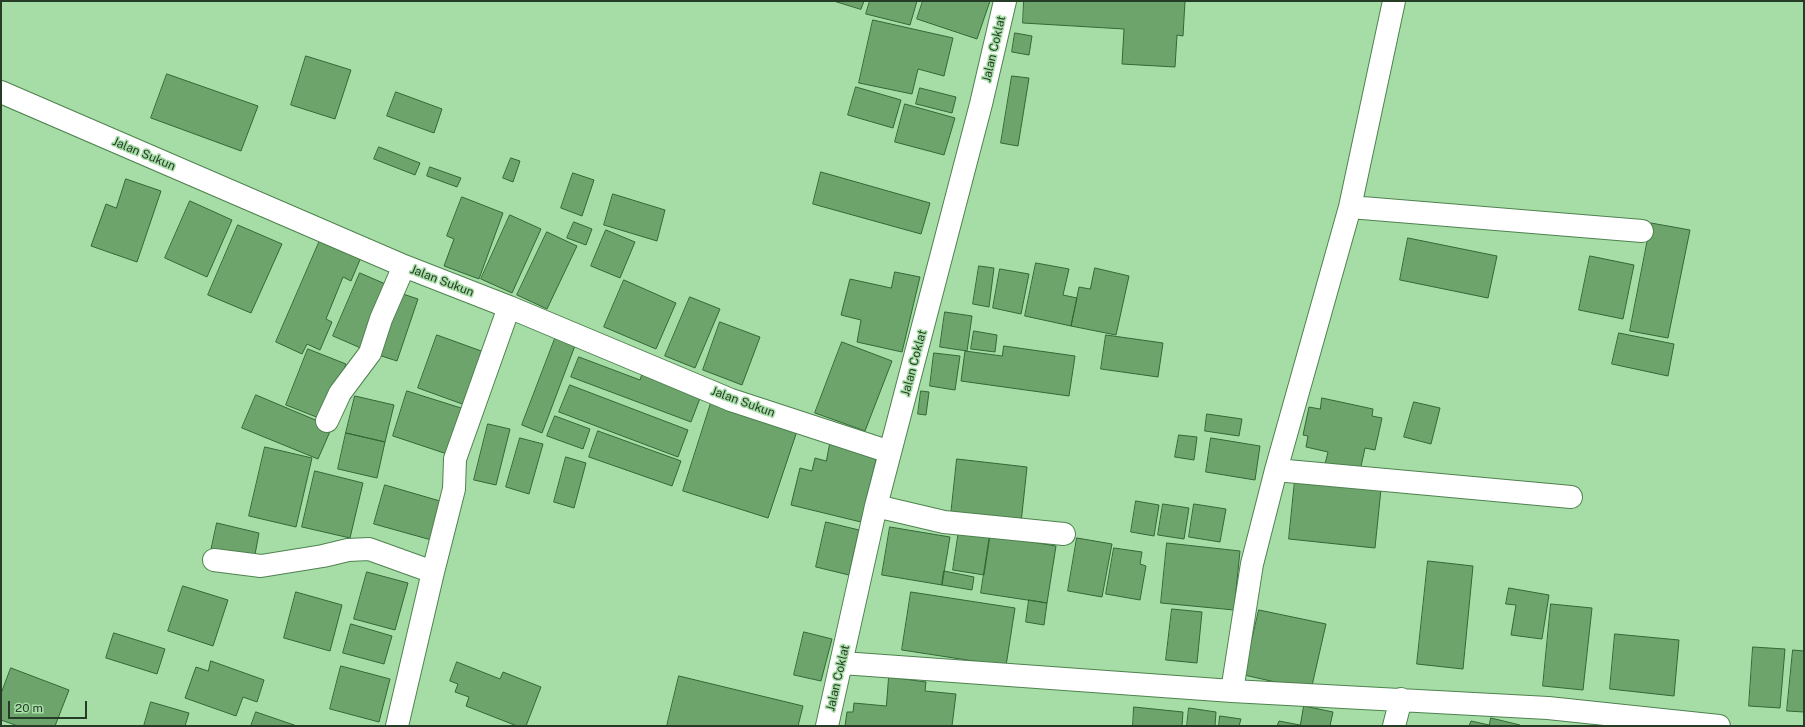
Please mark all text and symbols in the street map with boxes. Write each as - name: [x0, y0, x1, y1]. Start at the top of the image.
- street label: Jalan Coklat: [979, 14, 1009, 84]
- street label: Jalan Sukun: [110, 134, 178, 174]
- street label: Jalan Sukun: [408, 262, 476, 300]
- street label: Jalan Coklat: [898, 328, 930, 398]
- street label: Jalan Sukun: [709, 384, 777, 420]
- street label: Jalan Coklat: [823, 643, 853, 713]
- scale bar: [10, 693, 89, 719]
- text: 20 m: [15, 701, 43, 715]

